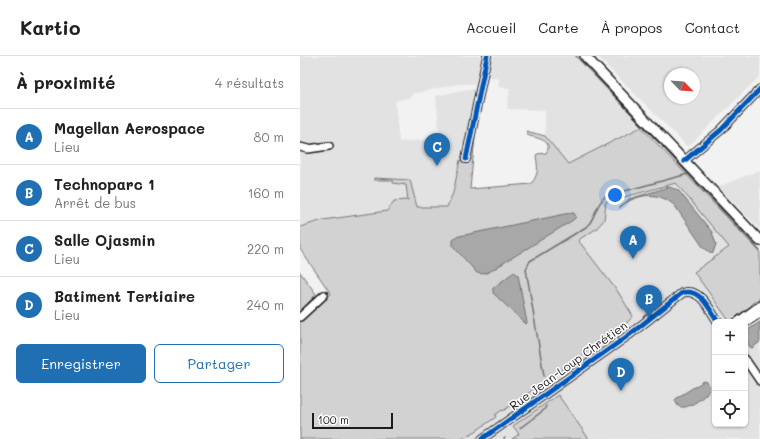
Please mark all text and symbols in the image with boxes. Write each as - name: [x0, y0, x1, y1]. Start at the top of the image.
- text: Kartio: [20, 15, 80, 40]
- text: Accueil: [466, 18, 516, 37]
- text: Carte: [538, 18, 579, 37]
- text: À propos: [601, 18, 663, 37]
- text: Contact: [685, 18, 740, 37]
- north arrow: [664, 68, 700, 104]
- text: À proximité: [16, 71, 115, 93]
- text: 4 résultats: [215, 74, 284, 91]
- text: Magellan Aerospace: [54, 118, 205, 138]
- text: A: [24, 128, 34, 145]
- text: 80 m: [254, 128, 284, 145]
- pin: C: [424, 133, 450, 166]
- text: Lieu: [54, 138, 80, 155]
- text: Technoparc 1: [54, 174, 155, 194]
- text: B: [25, 184, 33, 201]
- text: 160 m: [248, 184, 284, 201]
- your location: [605, 185, 625, 205]
- text: Arrêt de bus: [54, 194, 136, 211]
- pin: A: [620, 226, 646, 259]
- text: Salle Ojasmin: [54, 230, 155, 250]
- text: C: [24, 240, 34, 257]
- text: 220 m: [247, 240, 284, 257]
- text: Lieu: [54, 250, 80, 267]
- pin: B: [636, 285, 662, 318]
- text: Batiment Tertiaire: [54, 286, 195, 306]
- text: D: [24, 296, 34, 313]
- text: 240 m: [247, 296, 284, 313]
- text: Lieu: [54, 306, 80, 323]
- street label: Rue Jean-Loup Chrétien: [506, 317, 630, 413]
- map controls: [712, 319, 748, 427]
- button: +: [712, 319, 748, 355]
- button: Enregistrer: [16, 344, 146, 383]
- button: Partager: [154, 344, 284, 383]
- button: −: [712, 355, 748, 391]
- pin: D: [608, 358, 634, 391]
- button: locate: [712, 391, 748, 427]
- scale bar: [312, 411, 393, 430]
- text: 100 m: [318, 412, 349, 427]

